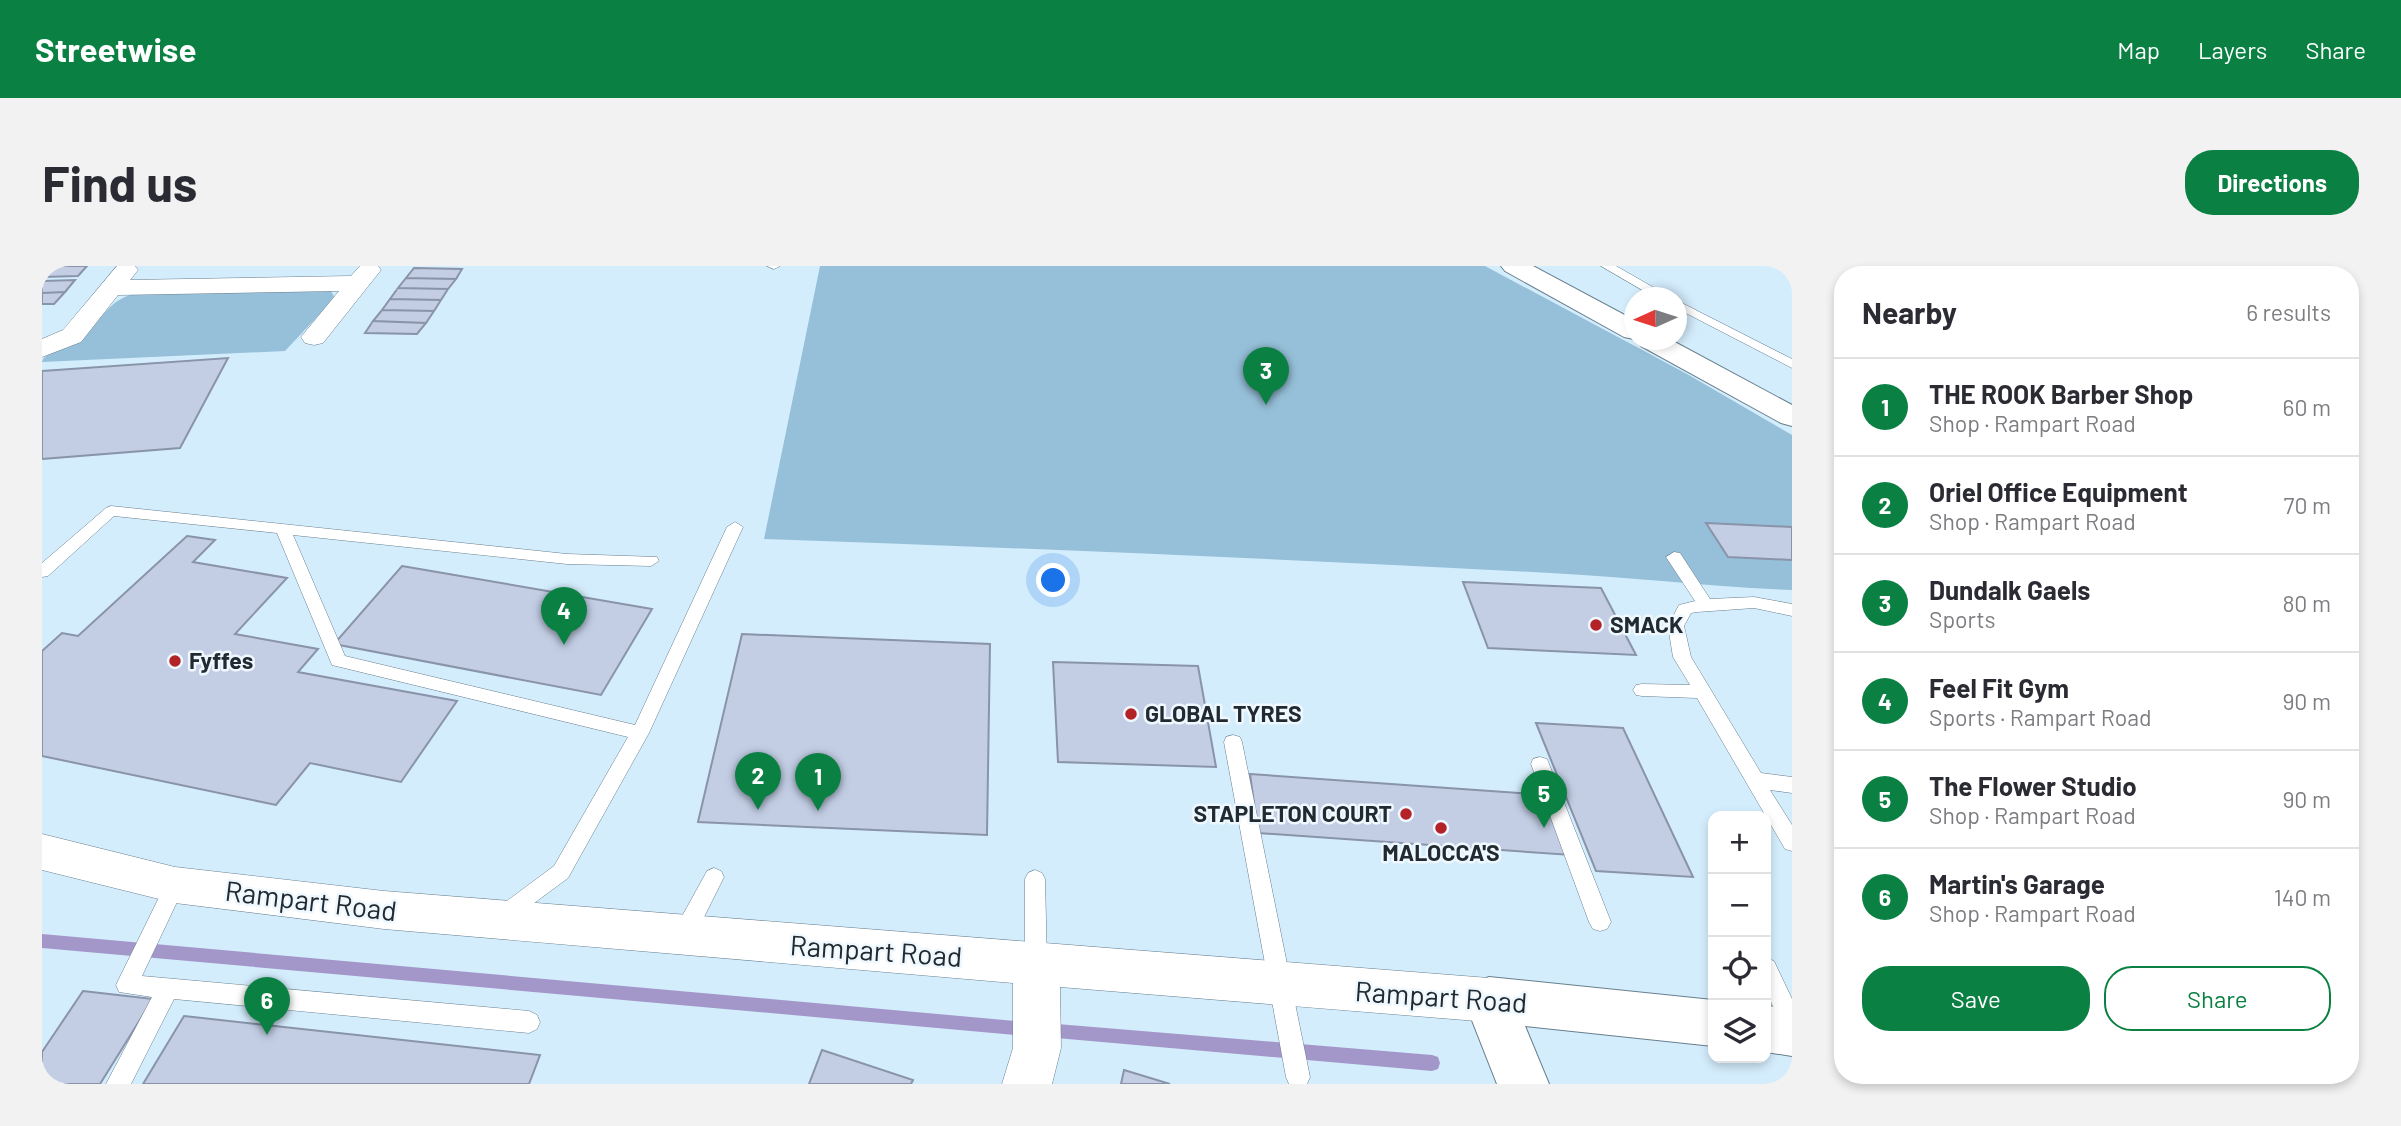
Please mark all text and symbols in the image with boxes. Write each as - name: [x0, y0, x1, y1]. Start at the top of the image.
- text: Streetwise: [35, 29, 196, 69]
- text: Map: [2117, 35, 2160, 64]
- text: Layers: [2198, 35, 2267, 64]
- text: Share: [2305, 35, 2366, 64]
- button: Directions: [2185, 150, 2359, 215]
- text: Find us: [42, 153, 197, 212]
- north arrow: [1624, 287, 1687, 350]
- text: Nearby: [1862, 294, 1957, 330]
- text: 6 results: [2246, 298, 2331, 326]
- pin: 3: [1243, 347, 1289, 405]
- text: THE ROOK Barber Shop: [1929, 378, 2193, 409]
- text: 1: [1881, 393, 1889, 421]
- text: 60 m: [2283, 393, 2331, 421]
- text: Shop · Rampart Road: [1929, 409, 2136, 437]
- text: Oriel Office Equipment: [1929, 476, 2188, 507]
- text: 2: [1879, 491, 1891, 519]
- text: 70 m: [2284, 491, 2331, 519]
- text: Shop · Rampart Road: [1929, 507, 2136, 535]
- your location: [1036, 563, 1070, 597]
- text: Dundalk Gaels: [1929, 574, 2090, 605]
- pin: 4: [541, 587, 587, 645]
- text: 3: [1879, 589, 1891, 617]
- text: 80 m: [2282, 589, 2331, 617]
- text: Sports: [1929, 605, 1996, 633]
- place label: SMACK: [1610, 610, 1683, 638]
- marker: SMACK: [1588, 617, 1604, 633]
- place label: Fyffes: [189, 646, 253, 674]
- marker: Fyffes: [167, 653, 183, 669]
- text: Feel Fit Gym: [1929, 672, 2069, 703]
- text: 4: [1878, 687, 1892, 715]
- text: 90 m: [2282, 687, 2331, 715]
- place label: GLOBAL TYRES: [1145, 699, 1302, 727]
- text: Sports · Rampart Road: [1929, 703, 2151, 731]
- marker: GLOBAL TYRES: [1123, 706, 1139, 722]
- pin: 2: [735, 752, 781, 810]
- pin: 1: [795, 753, 841, 811]
- pin: 5: [1521, 770, 1567, 828]
- text: The Flower Studio: [1929, 770, 2137, 801]
- text: 5: [1879, 785, 1891, 813]
- text: 90 m: [2282, 785, 2331, 813]
- place label: STAPLETON COURT: [1193, 799, 1392, 827]
- text: Shop · Rampart Road: [1929, 801, 2136, 829]
- marker: STAPLETON COURT: [1398, 806, 1414, 822]
- map controls: [1708, 811, 1771, 1063]
- button: +: [1708, 811, 1771, 874]
- marker: MALOCCA'S: [1433, 820, 1449, 836]
- place label: MALOCCA'S: [1382, 838, 1500, 866]
- text: Martin's Garage: [1929, 868, 2105, 899]
- street label: Rampart Road: [223, 873, 399, 927]
- button: −: [1708, 874, 1771, 937]
- text: 6: [1879, 883, 1891, 911]
- text: 140 m: [2274, 883, 2331, 911]
- text: Shop · Rampart Road: [1929, 899, 2136, 927]
- street label: Rampart Road: [789, 927, 963, 973]
- button: locate: [1708, 937, 1771, 1000]
- button: Save: [1862, 966, 2090, 1031]
- button: Share: [2104, 966, 2331, 1031]
- street label: Rampart Road: [1354, 973, 1528, 1019]
- pin: 6: [244, 977, 290, 1035]
- button: layers: [1708, 1000, 1771, 1063]

